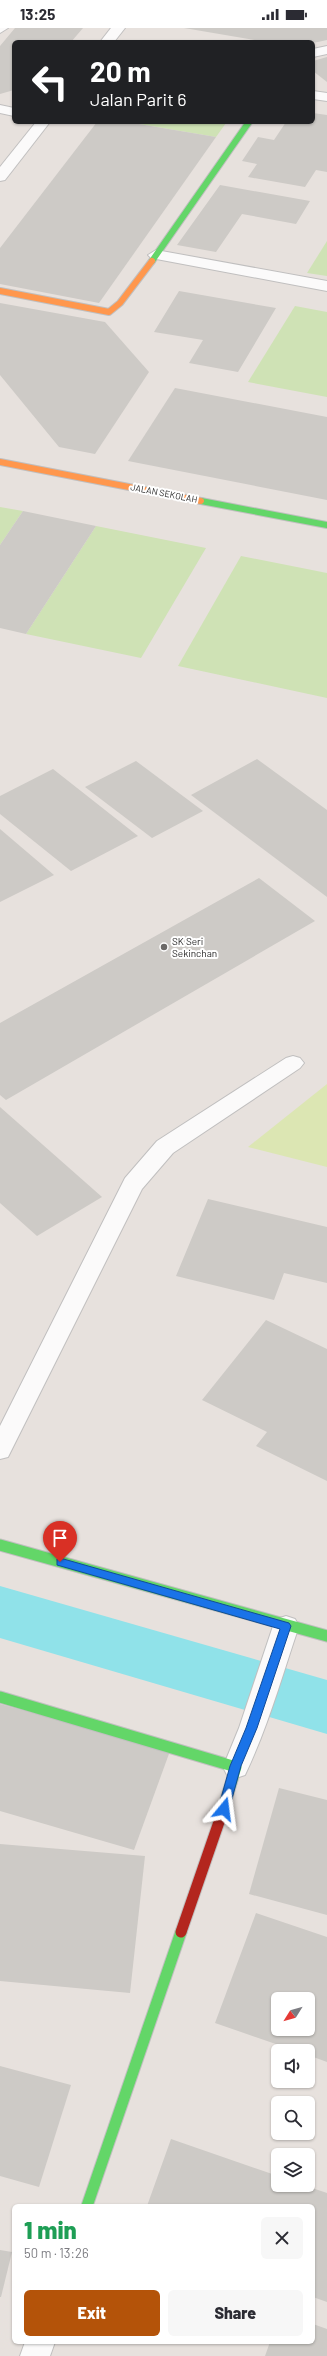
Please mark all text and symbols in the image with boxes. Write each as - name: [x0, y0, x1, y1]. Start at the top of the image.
- text: 13:25: [20, 5, 55, 23]
- text: 20 m: [90, 54, 151, 88]
- icon: left: [24, 56, 76, 108]
- text: Jalan Parit 6: [90, 88, 187, 110]
- street label: JALAN SEKOLAH: [130, 481, 199, 505]
- place label: SK Seri Sekinchan: [172, 935, 217, 959]
- marker: SK Seri Sekinchan: [159, 942, 169, 952]
- pin: [43, 1521, 77, 1562]
- icon: arrive: [49, 1527, 71, 1549]
- position arrow: [203, 1788, 245, 1830]
- north arrow: [271, 1992, 315, 2036]
- map controls: [271, 1992, 315, 2192]
- button: sound: [271, 2044, 315, 2088]
- button: search: [271, 2096, 315, 2140]
- button: layers: [271, 2148, 315, 2192]
- text: 1 min: [24, 2215, 77, 2244]
- button: close: [261, 2217, 303, 2259]
- text: 50 m · 13:26: [24, 2245, 89, 2261]
- button: Exit: [24, 2290, 160, 2336]
- button: Share: [168, 2290, 303, 2336]

